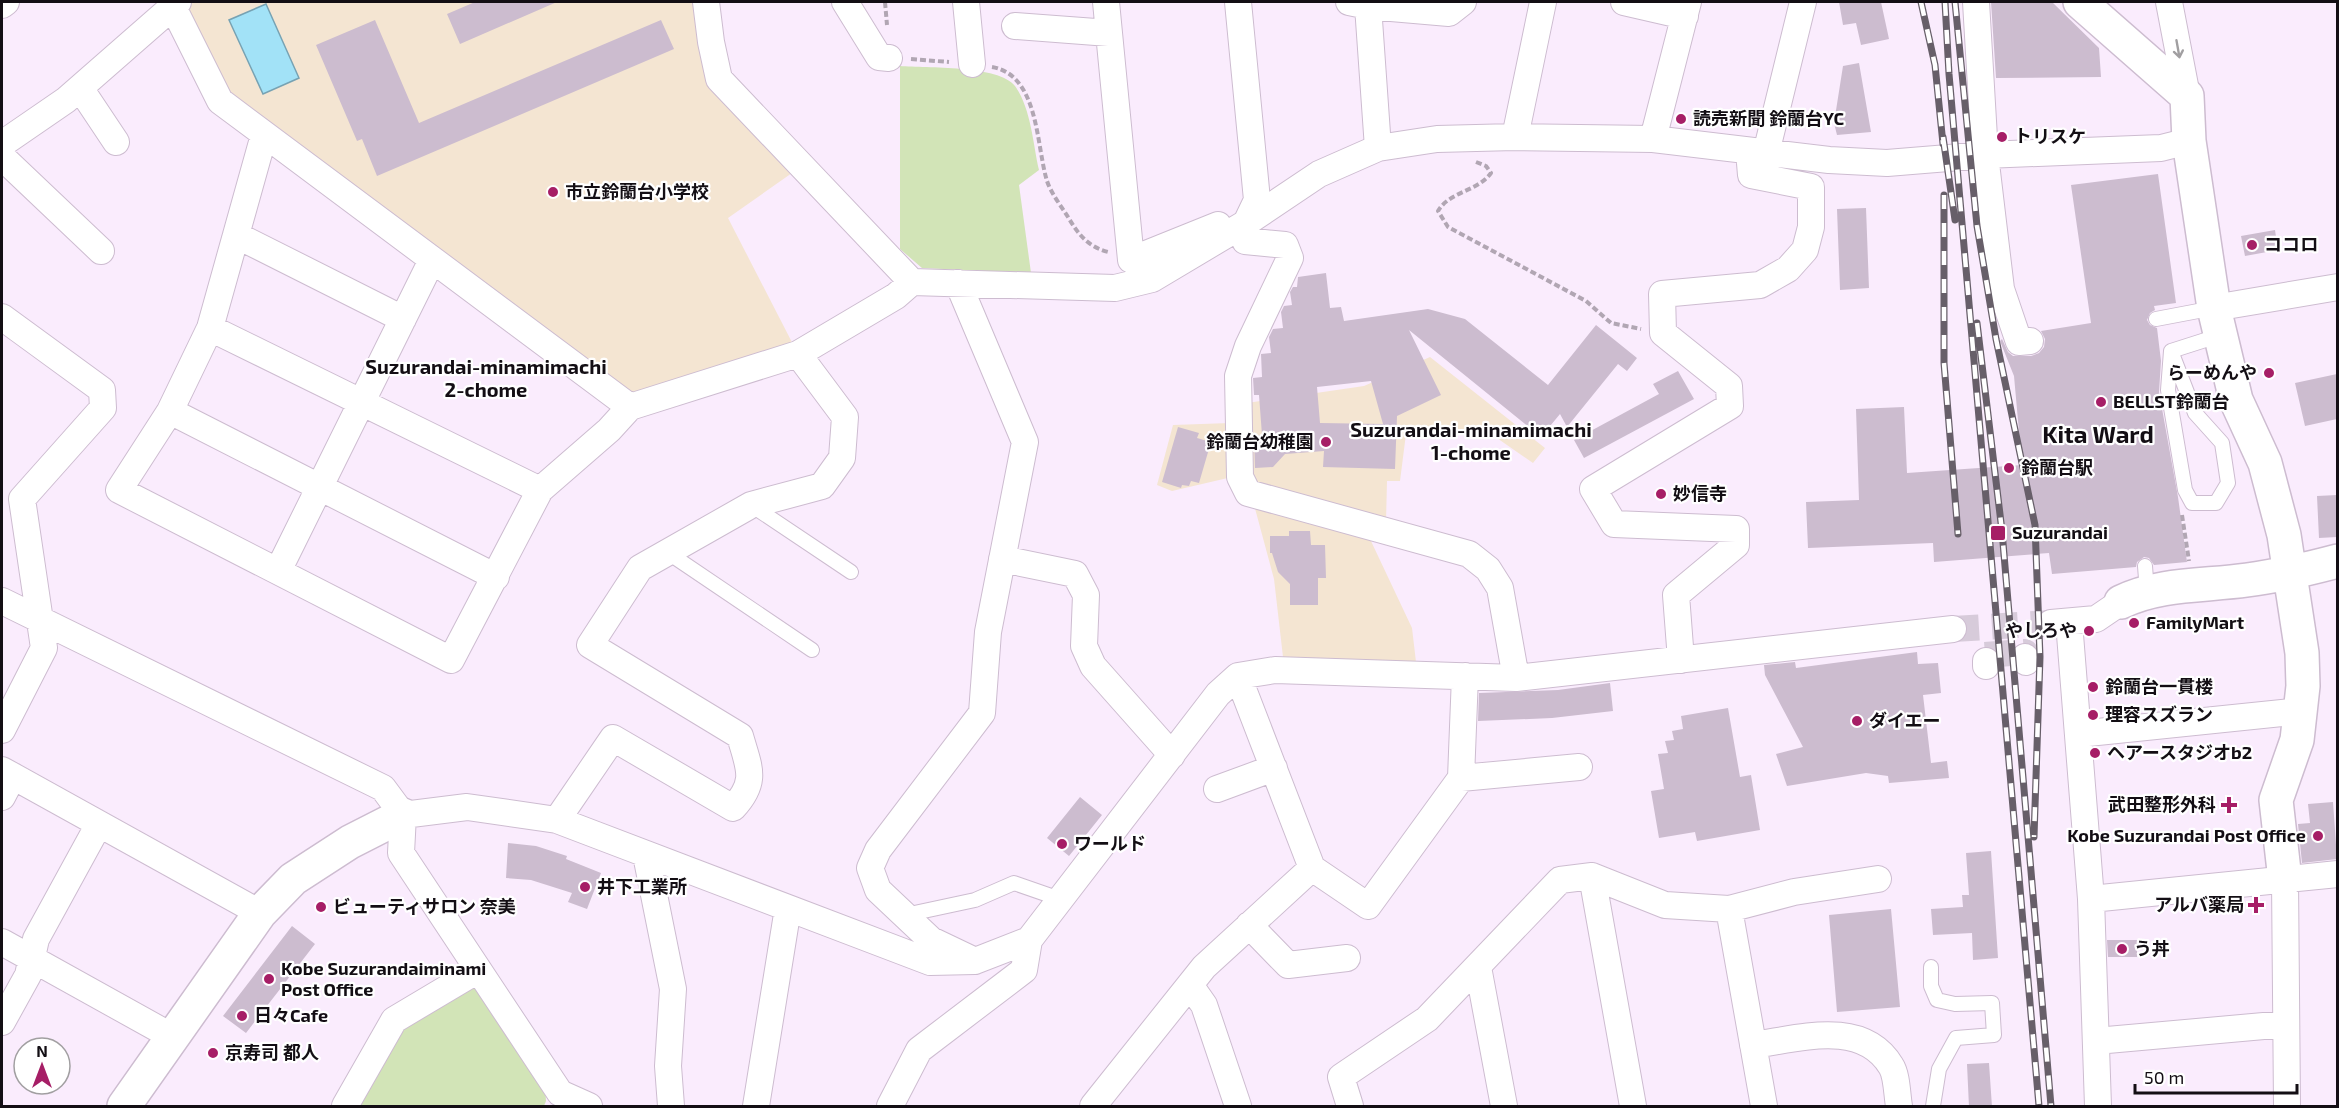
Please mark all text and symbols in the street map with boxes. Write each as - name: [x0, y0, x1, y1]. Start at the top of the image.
- one-way arrow: [2173, 38, 2184, 58]
- place label: 読売新聞 鈴蘭台YC: [1693, 107, 1845, 129]
- marker: 読売新聞 鈴蘭台YC: [1674, 112, 1688, 126]
- place label: トリスケ: [2014, 125, 2086, 147]
- marker: トリスケ: [1995, 130, 2009, 144]
- place label: 市立鈴蘭台小学校: [565, 180, 709, 202]
- marker: 市立鈴蘭台小学校: [546, 185, 560, 199]
- place label: ココロ: [2264, 233, 2318, 255]
- marker: ココロ: [2245, 238, 2259, 252]
- district label: Suzurandai-minamimachi 2-chome: [365, 354, 607, 401]
- place label: らーめんや: [2167, 361, 2257, 383]
- marker: らーめんや: [2262, 366, 2276, 380]
- place label: BELLST鈴蘭台: [2113, 390, 2230, 412]
- marker: BELLST鈴蘭台: [2094, 395, 2108, 409]
- district label: Suzurandai-minamimachi 1-chome: [1350, 417, 1592, 464]
- district label: Kita Ward: [2042, 419, 2154, 448]
- place label: 鈴蘭台幼稚園: [1206, 430, 1314, 452]
- marker: 鈴蘭台幼稚園: [1319, 435, 1333, 449]
- place label: 鈴蘭台駅: [2021, 456, 2093, 478]
- marker: 鈴蘭台駅: [2002, 461, 2016, 475]
- place label: 妙信寺: [1673, 482, 1727, 504]
- marker: 妙信寺: [1654, 487, 1668, 501]
- place label: Suzurandai: [2012, 521, 2108, 543]
- marker: Suzurandai: [1989, 524, 2007, 542]
- place label: FamilyMart: [2146, 611, 2245, 633]
- marker: FamilyMart: [2127, 616, 2141, 630]
- place label: やしろや: [2005, 619, 2077, 641]
- marker: やしろや: [2082, 624, 2096, 638]
- place label: 鈴蘭台一貫楼: [2105, 675, 2213, 697]
- marker: 鈴蘭台一貫楼: [2086, 680, 2100, 694]
- place label: 理容スズラン: [2105, 703, 2213, 725]
- marker: 理容スズラン: [2086, 708, 2100, 722]
- place label: ダイエー: [1869, 709, 1941, 731]
- marker: ダイエー: [1850, 714, 1864, 728]
- place label: ヘアースタジオb2: [2107, 741, 2252, 763]
- marker: ヘアースタジオb2: [2088, 746, 2102, 760]
- place label: 武田整形外科: [2108, 793, 2216, 815]
- marker: 武田整形外科: [2220, 796, 2238, 814]
- place label: Kobe Suzurandai Post Office: [2067, 824, 2306, 846]
- marker: Kobe Suzurandai Post Office: [2311, 829, 2325, 843]
- place label: ワールド: [1074, 832, 1146, 854]
- marker: ワールド: [1055, 837, 1069, 851]
- place label: 井下工業所: [597, 875, 687, 897]
- marker: 井下工業所: [578, 880, 592, 894]
- place label: アルバ薬局: [2154, 893, 2244, 915]
- place label: ビューティサロン 奈美: [333, 895, 516, 917]
- marker: アルバ薬局: [2249, 898, 2263, 912]
- marker: ビューティサロン 奈美: [314, 900, 328, 914]
- place label: う丼: [2134, 937, 2170, 959]
- marker: う丼: [2115, 942, 2129, 956]
- place label: Kobe Suzurandaiminami Post Office: [281, 957, 486, 1000]
- marker: Kobe Suzurandaiminami Post Office: [262, 972, 276, 986]
- place label: 日々Cafe: [254, 1004, 328, 1026]
- marker: 日々Cafe: [235, 1009, 249, 1023]
- north arrow: [12, 1036, 72, 1096]
- text: N: [36, 1041, 48, 1060]
- place label: 京寿司 都人: [225, 1041, 319, 1063]
- marker: 京寿司 都人: [206, 1046, 220, 1060]
- scale bar: [2135, 1057, 2297, 1095]
- text: 50 m: [2144, 1066, 2184, 1088]

